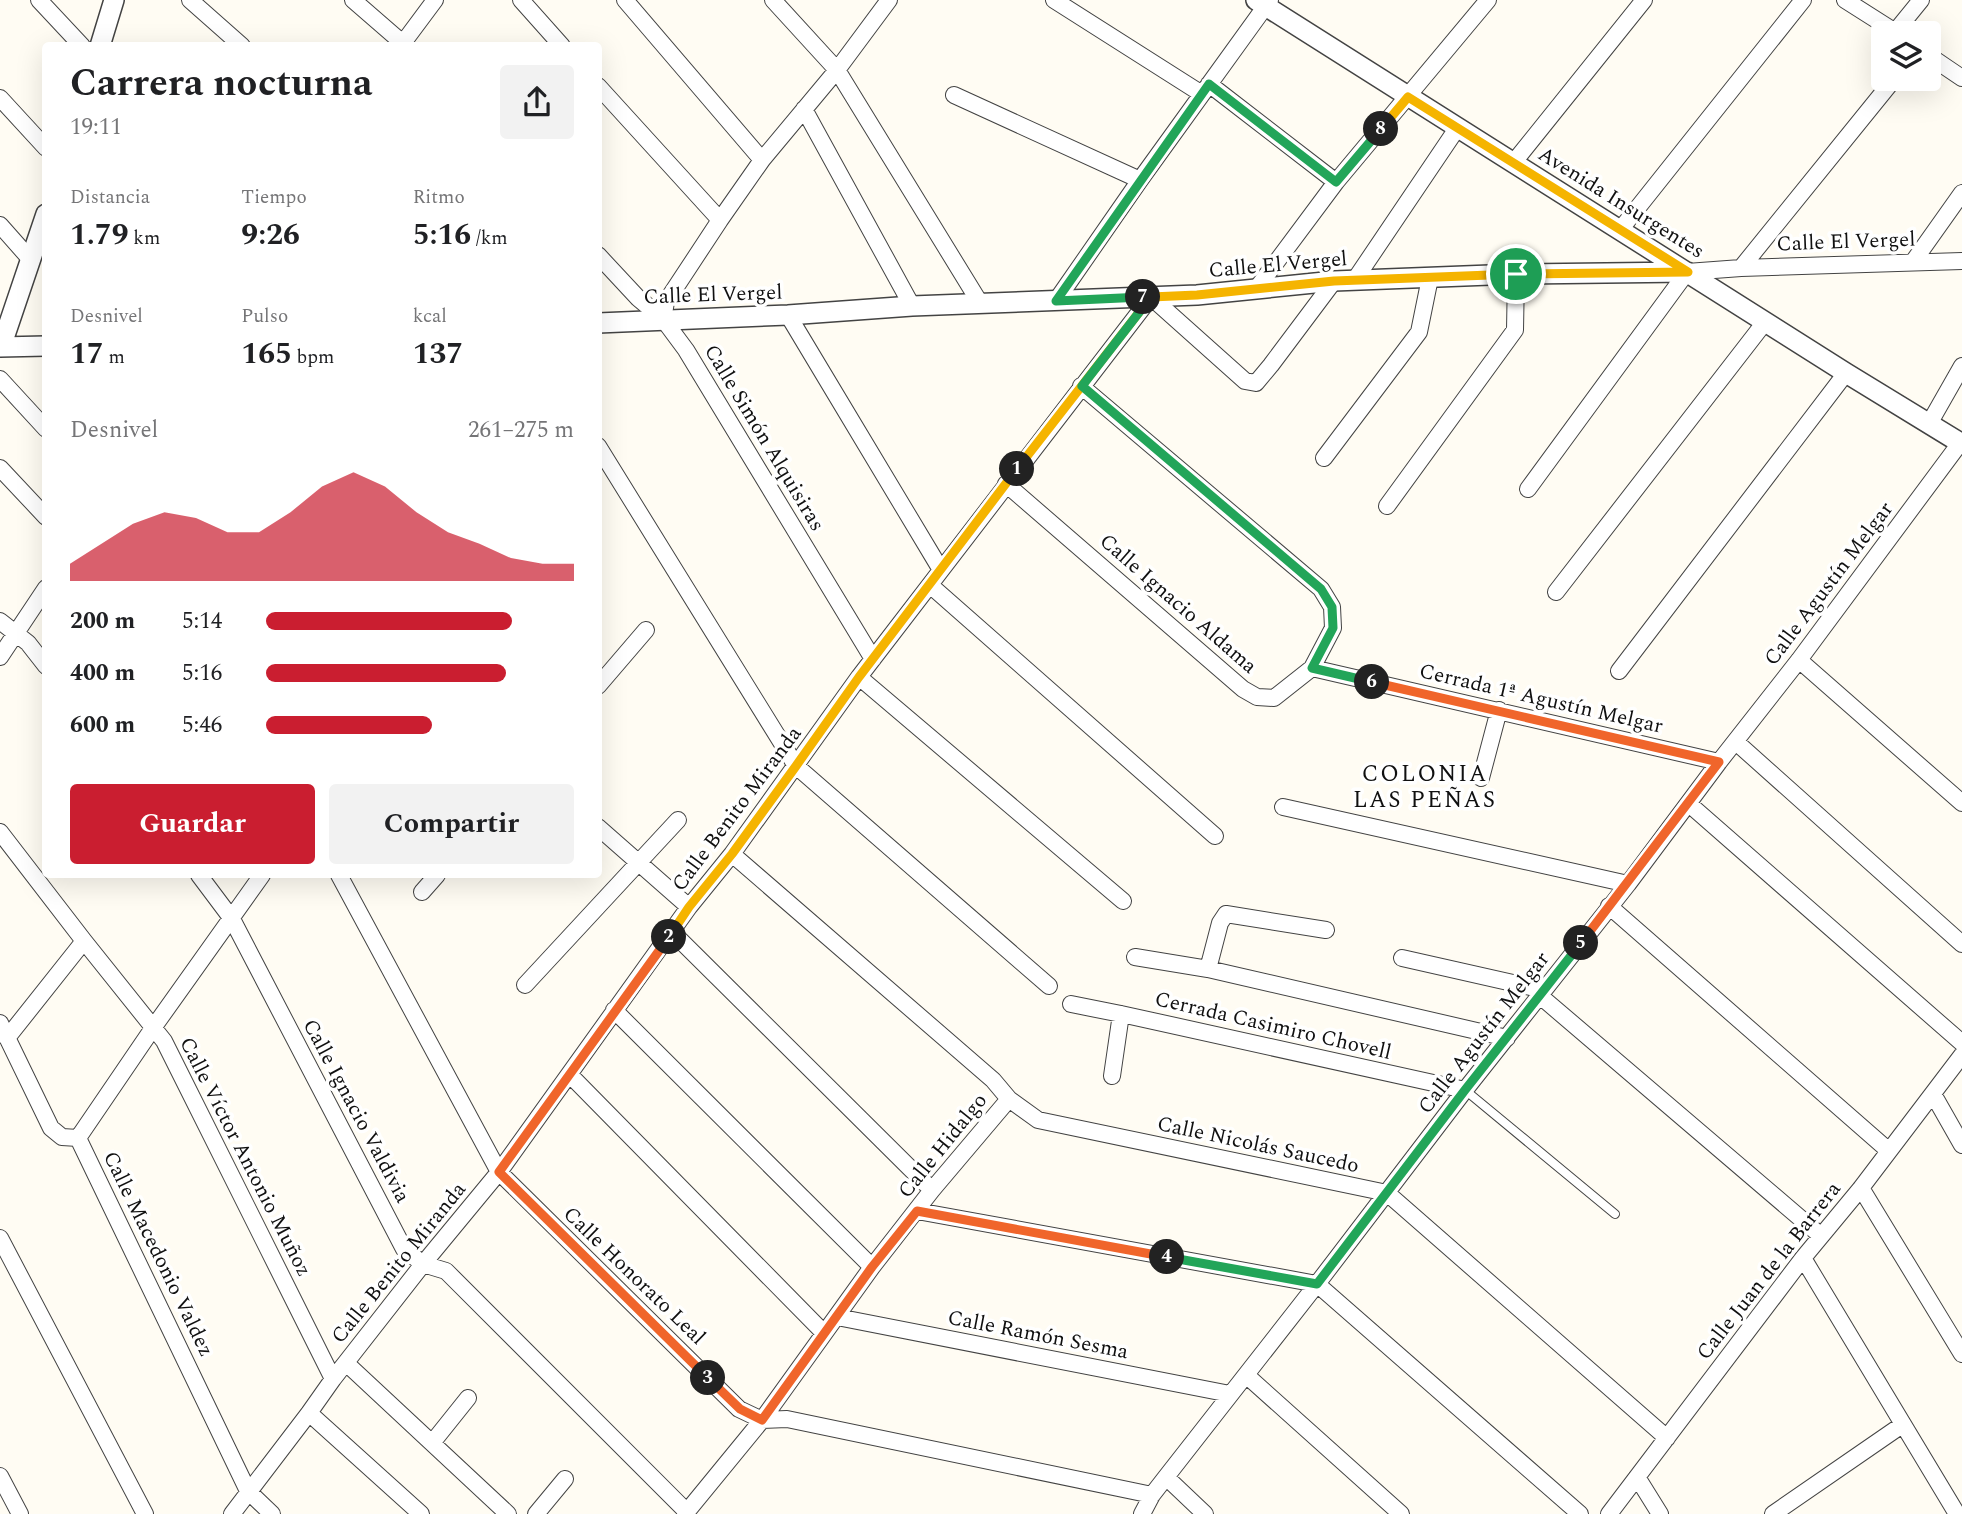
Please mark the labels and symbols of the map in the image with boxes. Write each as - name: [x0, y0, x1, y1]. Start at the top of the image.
- pin: 8: [1364, 111, 1398, 146]
- street label: Avenida Insurgentes: [1532, 139, 1710, 267]
- street label: Calle El Vergel: [1776, 224, 1916, 260]
- street label: Calle El Vergel: [1207, 243, 1349, 287]
- pin: [1486, 244, 1546, 304]
- street label: Calle El Vergel: [643, 277, 783, 313]
- pin: 7: [1126, 280, 1160, 314]
- street label: Calle Simón Alquisiras: [695, 338, 833, 538]
- pin: 1: [1000, 452, 1034, 486]
- street label: Calle Agustín Melgar: [1757, 495, 1901, 673]
- street label: Calle Ignacio Aldama: [1092, 526, 1265, 682]
- street label: Cerrada 1ª Agustín Melgar: [1416, 655, 1666, 743]
- pin: 6: [1354, 664, 1390, 700]
- street label: Calle Benito Miranda: [664, 719, 810, 898]
- district label: COLONIA LAS PEÑAS: [1353, 757, 1497, 818]
- pin: 2: [652, 920, 686, 954]
- pin: 5: [1564, 926, 1598, 960]
- street label: Calle Agustín Melgar: [1410, 945, 1558, 1121]
- street label: Cerrada Casimiro Chovell: [1152, 983, 1394, 1069]
- street label: Calle Ignacio Valdivia: [294, 1013, 418, 1209]
- street label: Calle Víctor Antonio Muñoz: [171, 1032, 319, 1282]
- street label: Calle Hidalgo: [890, 1086, 996, 1206]
- street label: Calle Nicolás Saucedo: [1154, 1108, 1362, 1182]
- street label: Calle Macedonio Valdez: [94, 1146, 222, 1362]
- street label: Calle Juan de la Barrera: [1689, 1174, 1850, 1367]
- street label: Calle Benito Miranda: [324, 1175, 475, 1351]
- street label: Calle Honorato Leal: [555, 1199, 713, 1353]
- pin: 4: [1150, 1240, 1184, 1274]
- street label: Calle Ramón Sesma: [945, 1302, 1132, 1368]
- pin: 3: [690, 1360, 726, 1396]

